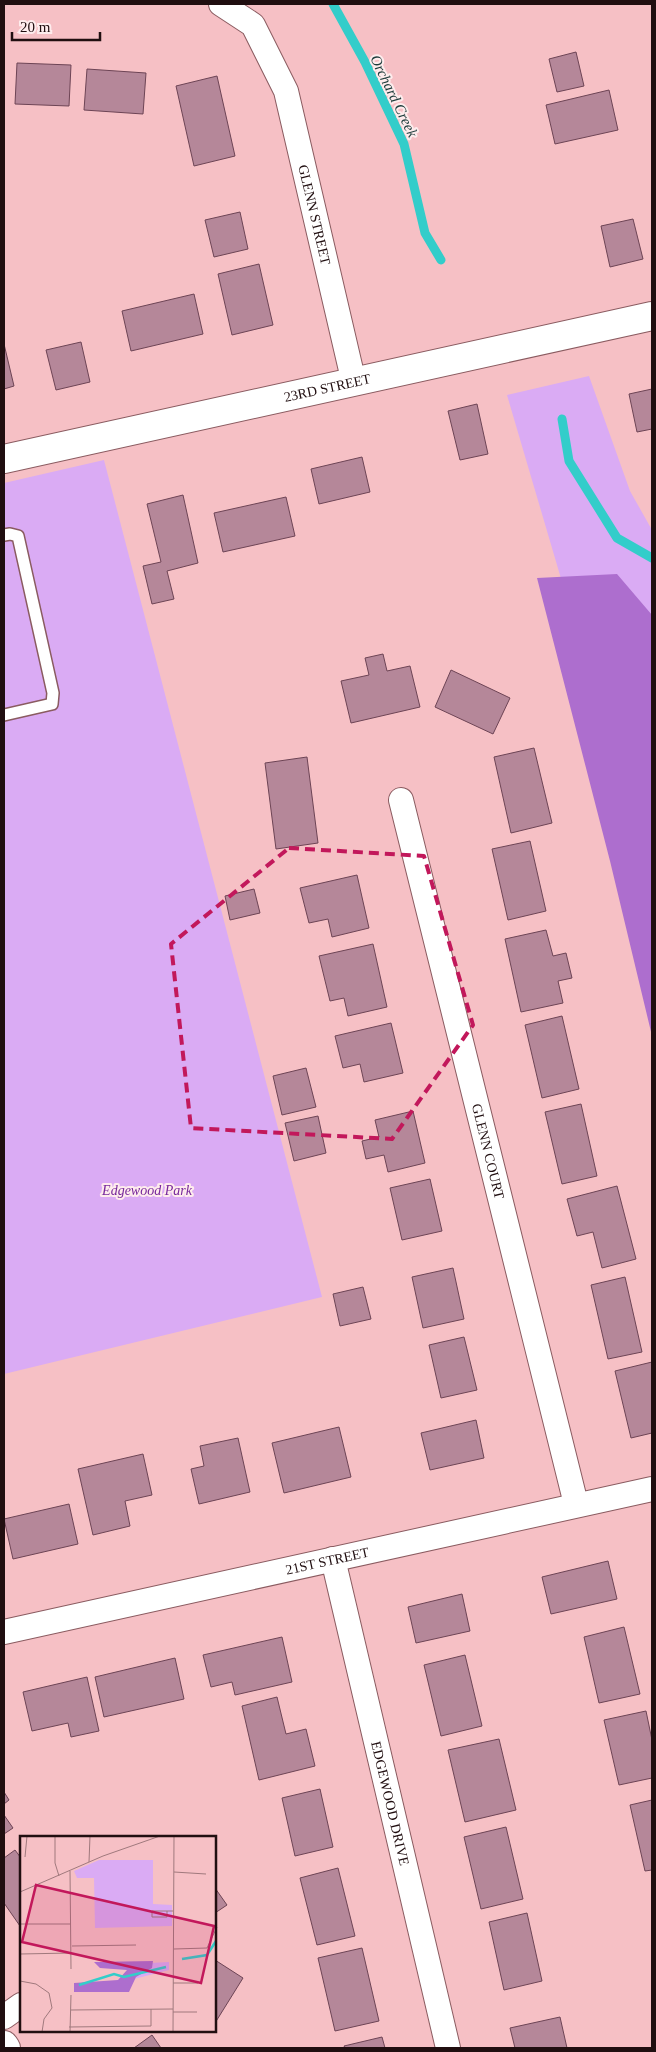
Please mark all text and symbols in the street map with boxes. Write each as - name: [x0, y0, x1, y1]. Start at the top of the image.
- scale bar: [12, 10, 100, 42]
- text: 20 m: [20, 19, 51, 35]
- water label: Orchard Creek: [367, 52, 421, 140]
- street label: GLENN STREET: [295, 163, 333, 267]
- street label: 23RD STREET: [283, 371, 373, 405]
- street label: GLENN COURT: [469, 1102, 507, 1201]
- park label: Edgewood Park: [101, 1183, 193, 1198]
- street label: 21ST STREET: [284, 1545, 371, 1578]
- street label: EDGEWOOD DRIVE: [368, 1740, 412, 1867]
- inset map: [20, 1836, 216, 2032]

